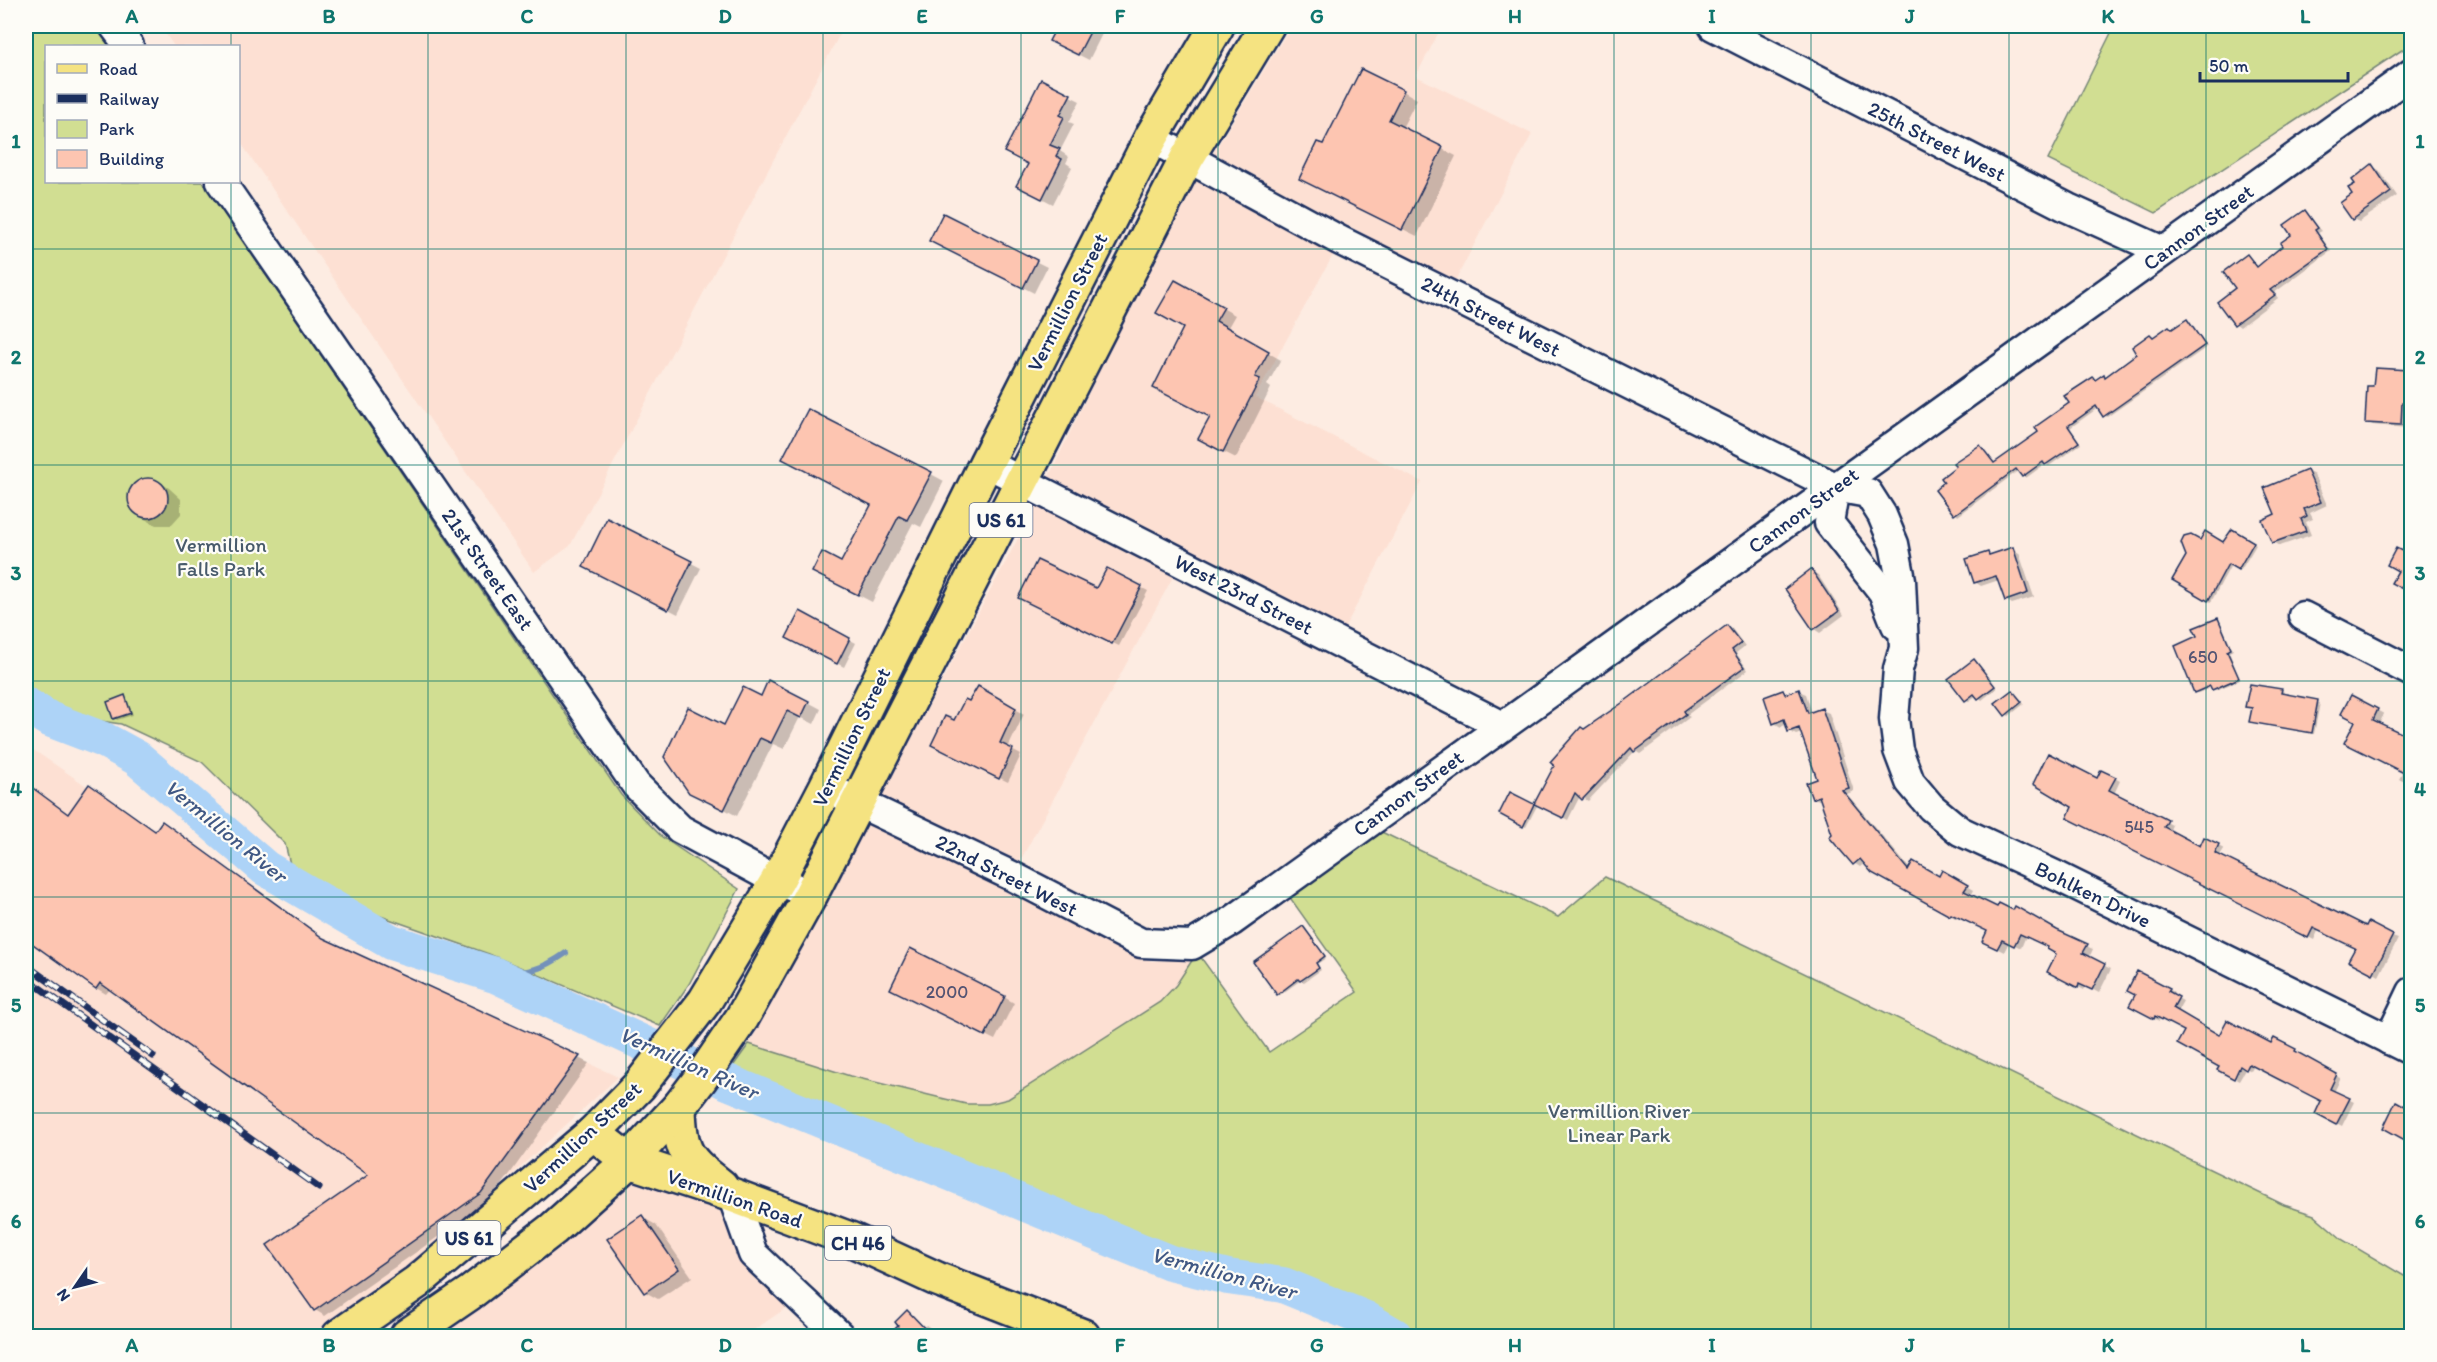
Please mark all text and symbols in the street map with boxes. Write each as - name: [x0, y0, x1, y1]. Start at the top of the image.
- text: A: [125, 4, 139, 28]
- text: B: [323, 4, 336, 28]
- text: C: [521, 4, 534, 28]
- text: D: [718, 4, 732, 28]
- text: E: [916, 4, 928, 28]
- text: F: [1115, 4, 1126, 28]
- text: G: [1310, 4, 1324, 28]
- text: H: [1508, 4, 1522, 28]
- text: I: [1708, 4, 1716, 28]
- text: J: [1904, 4, 1915, 28]
- text: K: [2102, 4, 2116, 28]
- text: L: [2300, 4, 2311, 28]
- legend: [45, 45, 240, 183]
- scale bar: [2200, 45, 2348, 83]
- text: 50 m: [2209, 55, 2249, 77]
- text: Road: [99, 58, 138, 80]
- text: Railway: [99, 88, 160, 110]
- street label: 25th Street West: [1864, 95, 2010, 187]
- text: Park: [99, 118, 134, 140]
- text: 1: [11, 129, 21, 153]
- text: 1: [2415, 129, 2425, 153]
- text: Building: [99, 148, 165, 170]
- street label: Cannon Street: [2138, 178, 2258, 275]
- street label: Vermillion Street: [1021, 228, 1113, 375]
- street label: 24th Street West: [1417, 270, 1565, 362]
- text: 2: [11, 345, 22, 369]
- text: 2: [2415, 345, 2426, 369]
- street label: Cannon Street: [1743, 461, 1863, 558]
- street label: 21st Street East: [437, 503, 539, 635]
- road number: US 61: [970, 503, 1032, 537]
- park label: Vermillion Falls Park: [175, 532, 267, 581]
- street label: West 23rd Street: [1171, 548, 1318, 640]
- text: 3: [11, 561, 22, 585]
- text: 3: [2415, 561, 2426, 585]
- house number: 650: [2188, 646, 2218, 668]
- street label: Vermillion Street: [806, 663, 896, 811]
- street label: Cannon Street: [1348, 744, 1468, 841]
- water label: Vermillion River: [160, 774, 294, 890]
- text: 4: [10, 777, 22, 801]
- text: 4: [2414, 777, 2426, 801]
- house number: 545: [2124, 816, 2154, 838]
- street label: 22nd Street West: [932, 828, 1082, 922]
- street label: Bohlken Drive: [2031, 855, 2155, 933]
- house number: 2000: [926, 981, 968, 1003]
- text: 5: [11, 993, 22, 1017]
- text: 5: [2415, 993, 2426, 1017]
- water label: Vermillion River: [615, 1020, 765, 1107]
- street label: Vermillion Street: [518, 1076, 646, 1198]
- park label: Vermillion River Linear Park: [1548, 1098, 1691, 1147]
- street label: Vermillion Road: [664, 1163, 807, 1233]
- text: 6: [11, 1209, 22, 1233]
- text: 6: [2415, 1209, 2426, 1233]
- road number: US 61: [438, 1221, 500, 1255]
- road number: CH 46: [825, 1226, 891, 1260]
- water label: Vermillion River: [1149, 1241, 1302, 1306]
- north arrow: [45, 1257, 105, 1317]
- text: N: [52, 1285, 74, 1305]
- text: A: [125, 1333, 139, 1357]
- text: B: [323, 1333, 336, 1357]
- text: C: [521, 1333, 534, 1357]
- text: D: [718, 1333, 732, 1357]
- text: E: [916, 1333, 928, 1357]
- text: F: [1115, 1333, 1126, 1357]
- text: G: [1310, 1333, 1324, 1357]
- text: H: [1508, 1333, 1522, 1357]
- text: I: [1708, 1333, 1716, 1357]
- text: J: [1904, 1333, 1915, 1357]
- text: K: [2102, 1333, 2116, 1357]
- text: L: [2300, 1333, 2311, 1357]

